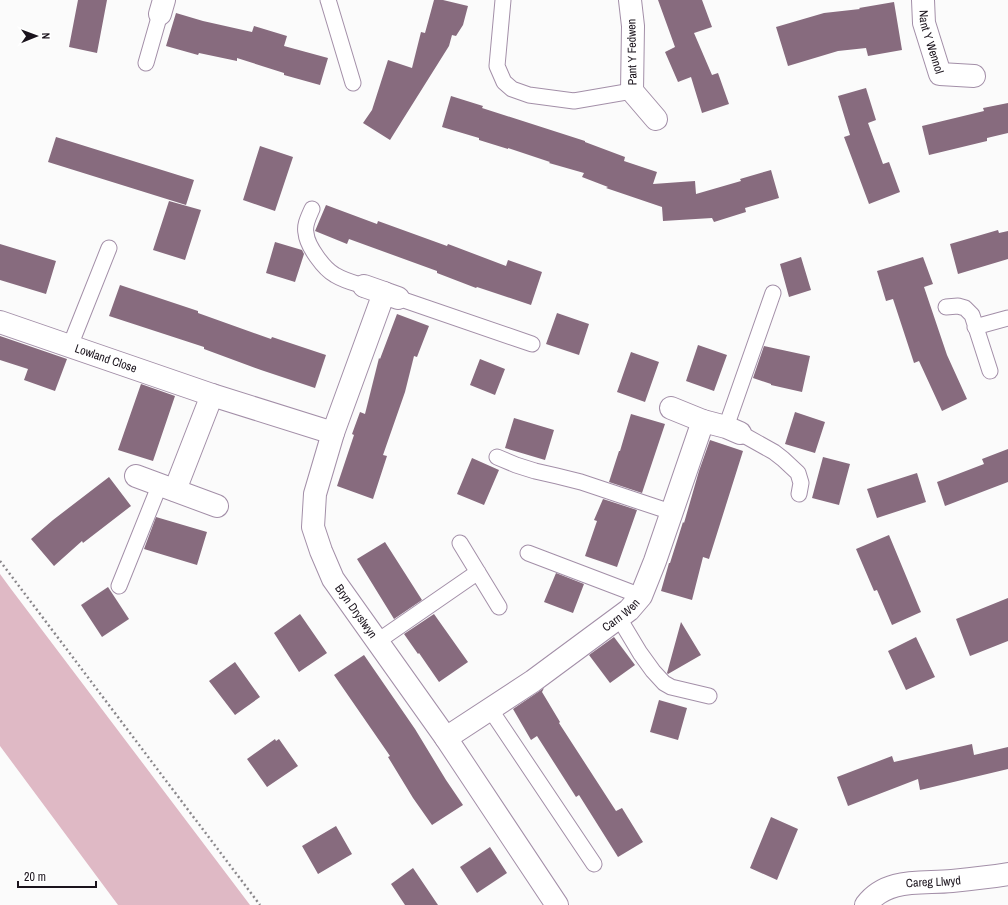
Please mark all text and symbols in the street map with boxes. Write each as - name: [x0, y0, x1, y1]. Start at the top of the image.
- street label: Nant Y Wennol: [915, 10, 947, 76]
- north arrow: [16, 16, 56, 56]
- street label: Pant Y Fedwen: [623, 19, 641, 85]
- text: N: [39, 32, 53, 39]
- street label: Lowland Close: [73, 340, 139, 377]
- street label: Bryn Dryslwyn: [331, 581, 381, 642]
- street label: Carn Wen: [599, 595, 643, 635]
- scale bar: [18, 863, 96, 889]
- text: 20 m: [24, 869, 46, 885]
- street label: Careg Llwyd: [905, 872, 962, 891]

